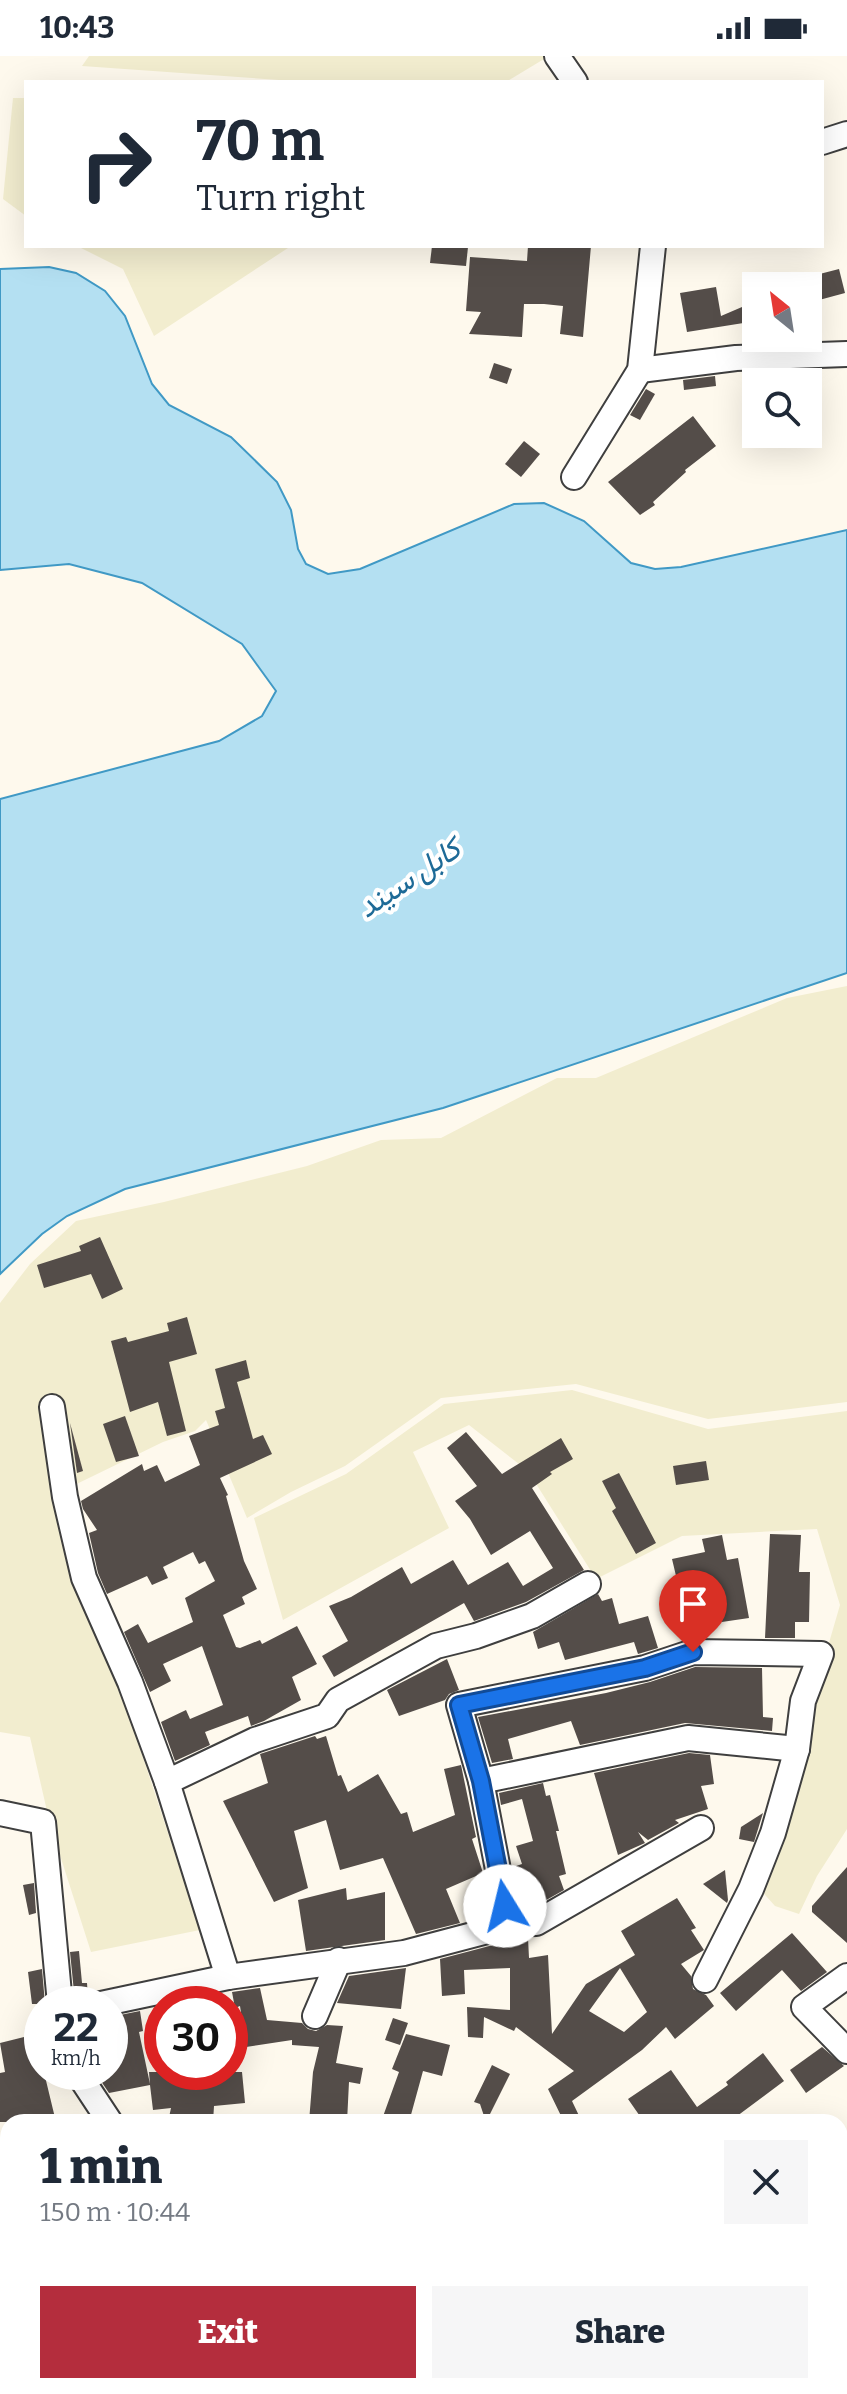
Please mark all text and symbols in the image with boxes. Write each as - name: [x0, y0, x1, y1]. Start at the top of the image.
- text: 10:43: [40, 10, 115, 46]
- text: 70 m: [196, 108, 324, 175]
- icon: right: [64, 112, 168, 216]
- text: Turn right: [196, 176, 365, 220]
- north arrow: [742, 272, 822, 352]
- map controls: [742, 272, 822, 448]
- button: search: [742, 368, 822, 448]
- water label: کابل سيند: [351, 828, 471, 926]
- pin: [659, 1570, 727, 1652]
- icon: arrive: [671, 1582, 715, 1626]
- position arrow: [463, 1864, 547, 1948]
- speed limit sign: 30: [144, 1986, 248, 2090]
- text: 22: [53, 2004, 99, 2052]
- text: km/h: [51, 2046, 101, 2070]
- text: 1 min: [40, 2138, 162, 2196]
- button: close: [724, 2140, 808, 2224]
- text: 150 m · 10:44: [40, 2197, 190, 2228]
- button: Exit: [40, 2286, 416, 2378]
- button: Share: [432, 2286, 808, 2378]

